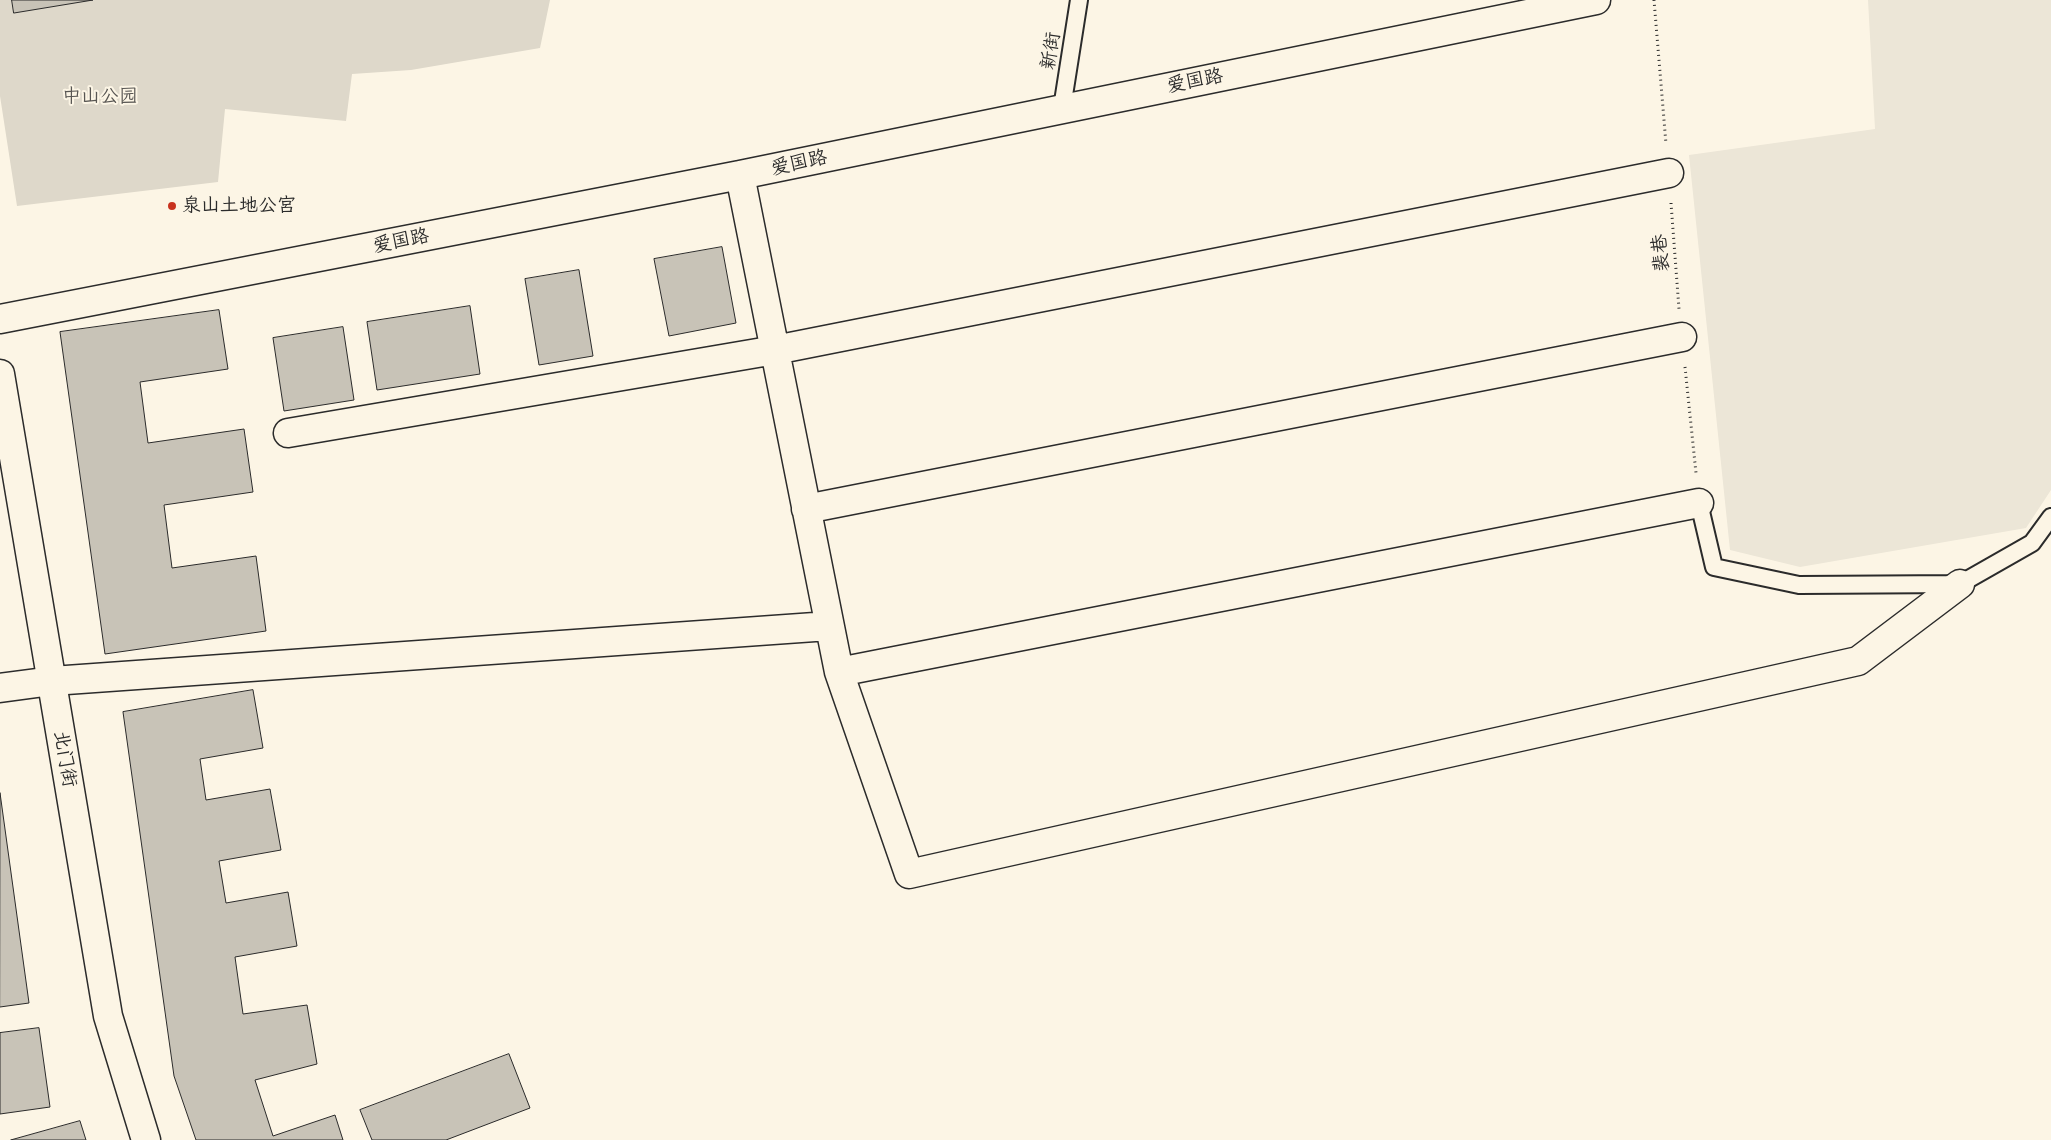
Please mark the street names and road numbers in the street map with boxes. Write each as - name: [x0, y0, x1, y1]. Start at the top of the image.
- street label: 新街: [1037, 30, 1065, 72]
- street label: 爱国路: [1165, 64, 1225, 98]
- street label: 爱国路: [769, 146, 829, 180]
- street label: 爱国路: [371, 224, 431, 258]
- street label: 裴巷: [1648, 233, 1674, 273]
- street label: 北门街: [49, 729, 81, 789]

